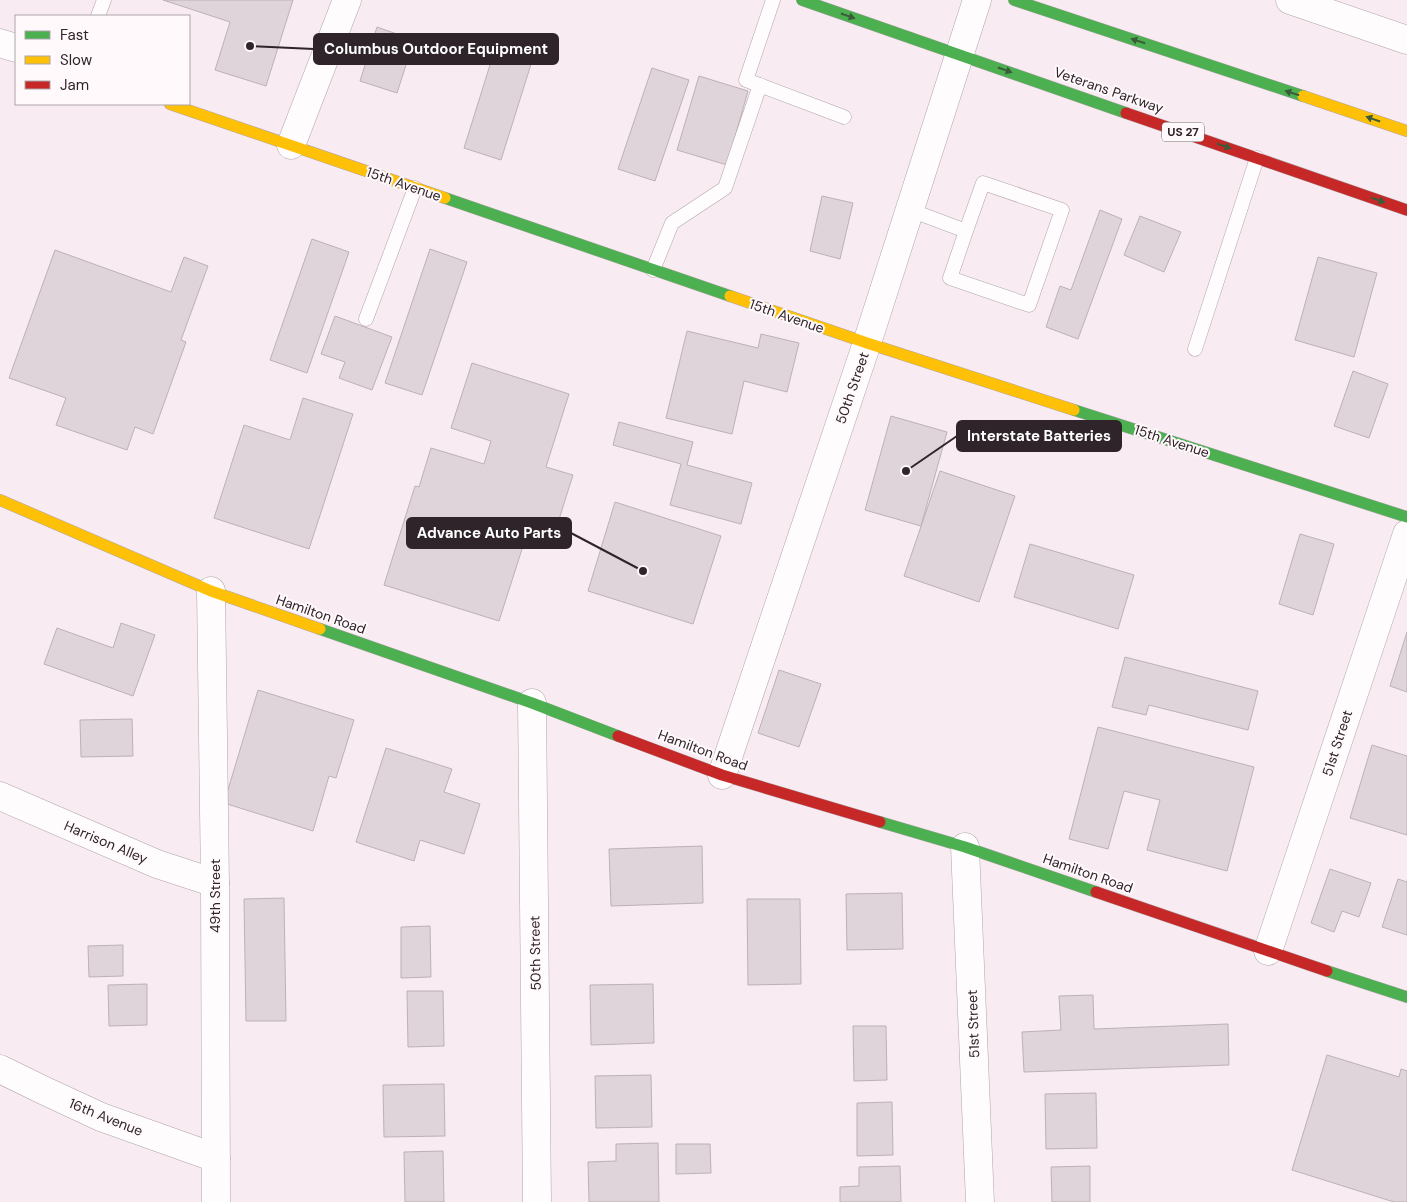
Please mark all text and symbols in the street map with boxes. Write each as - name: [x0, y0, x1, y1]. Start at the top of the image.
- one-way arrow: [841, 12, 856, 20]
- legend: [15, 15, 190, 105]
- text: Fast: [60, 25, 89, 45]
- callout: Columbus Outdoor Equipment: [314, 34, 558, 64]
- one-way arrow: [1130, 37, 1145, 45]
- text: Columbus Outdoor Equipment: [324, 39, 548, 59]
- text: Slow: [60, 50, 93, 70]
- street label: Veterans Parkway: [1052, 63, 1166, 117]
- one-way arrow: [998, 66, 1013, 74]
- text: Jam: [60, 75, 89, 95]
- one-way arrow: [1285, 88, 1300, 96]
- one-way arrow: [1365, 115, 1380, 123]
- road number: US 27: [1162, 122, 1204, 142]
- one-way arrow: [1217, 143, 1232, 150]
- street label: 15th Avenue: [364, 163, 444, 205]
- one-way arrow: [1371, 196, 1386, 204]
- street label: 15th Avenue: [747, 295, 827, 337]
- street label: 50th Street: [831, 350, 873, 426]
- street label: 15th Avenue: [1132, 420, 1212, 462]
- callout: Interstate Batteries: [957, 421, 1121, 451]
- text: Interstate Batteries: [967, 426, 1111, 446]
- callout: Advance Auto Parts: [407, 518, 571, 548]
- text: Advance Auto Parts: [417, 523, 561, 543]
- street label: Hamilton Road: [274, 590, 368, 638]
- street label: 51st Street: [1318, 708, 1356, 778]
- street label: Hamilton Road: [656, 725, 750, 775]
- street label: Harrison Alley: [62, 816, 151, 868]
- street label: Hamilton Road: [1041, 849, 1135, 897]
- street label: 49th Street: [206, 859, 224, 933]
- street label: 50th Street: [525, 915, 545, 991]
- street label: 51st Street: [963, 989, 983, 1059]
- street label: 16th Avenue: [66, 1094, 146, 1140]

